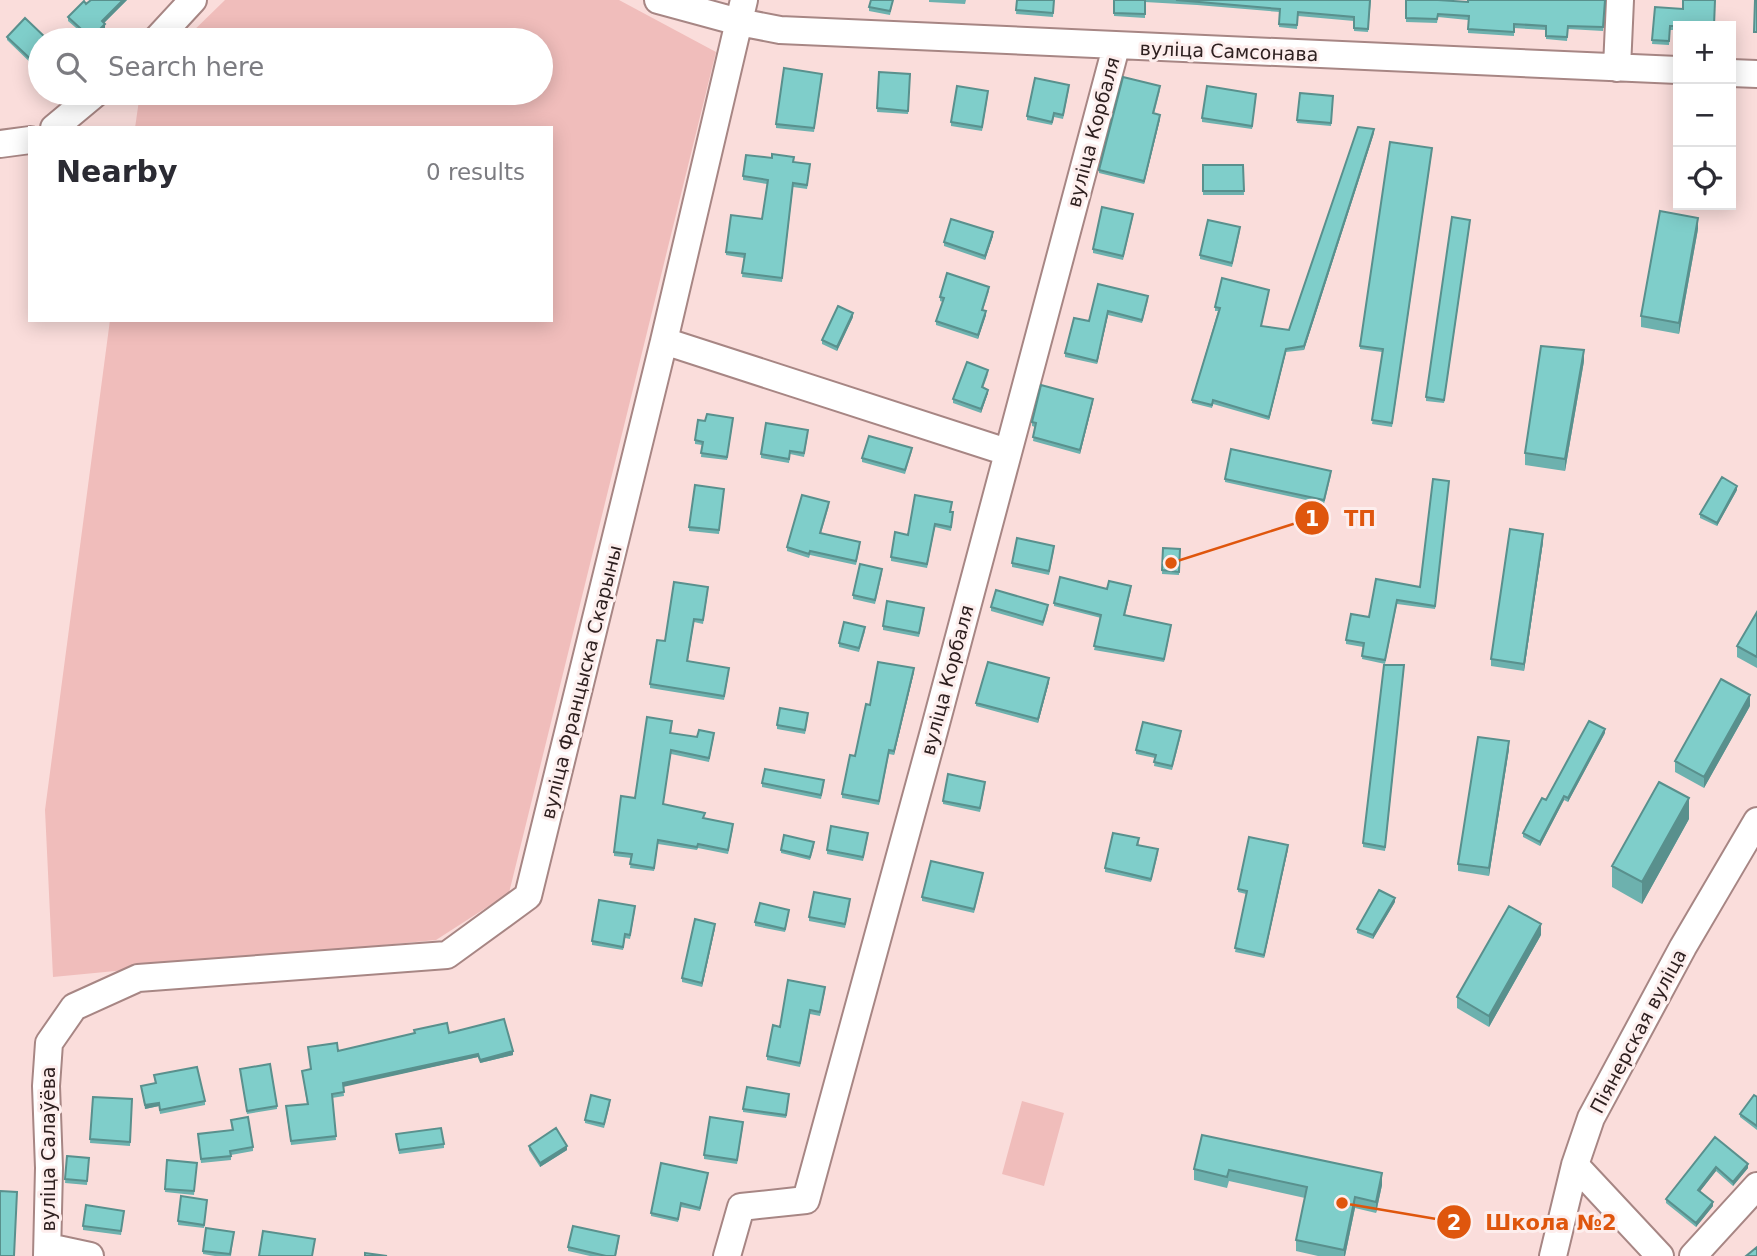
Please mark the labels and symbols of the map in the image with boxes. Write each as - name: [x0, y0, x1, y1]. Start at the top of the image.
- street label: вуліца Самсонава: [1139, 37, 1319, 65]
- street label: вуліца Корбаля: [1062, 54, 1124, 210]
- callout: ТП: [1295, 497, 1390, 539]
- text: 1: [1305, 507, 1319, 531]
- text: ТП: [1344, 507, 1376, 531]
- street label: вуліца Францыска Скарыны: [536, 543, 626, 821]
- street label: вуліца Корбаля: [916, 602, 978, 758]
- street label: Піянерская вуліца: [1585, 945, 1691, 1117]
- street label: вуліца Салаўёва: [37, 1067, 59, 1231]
- callout: Школа №2: [1437, 1201, 1631, 1243]
- text: 2: [1447, 1211, 1461, 1235]
- text: Школа №2: [1485, 1211, 1617, 1235]

